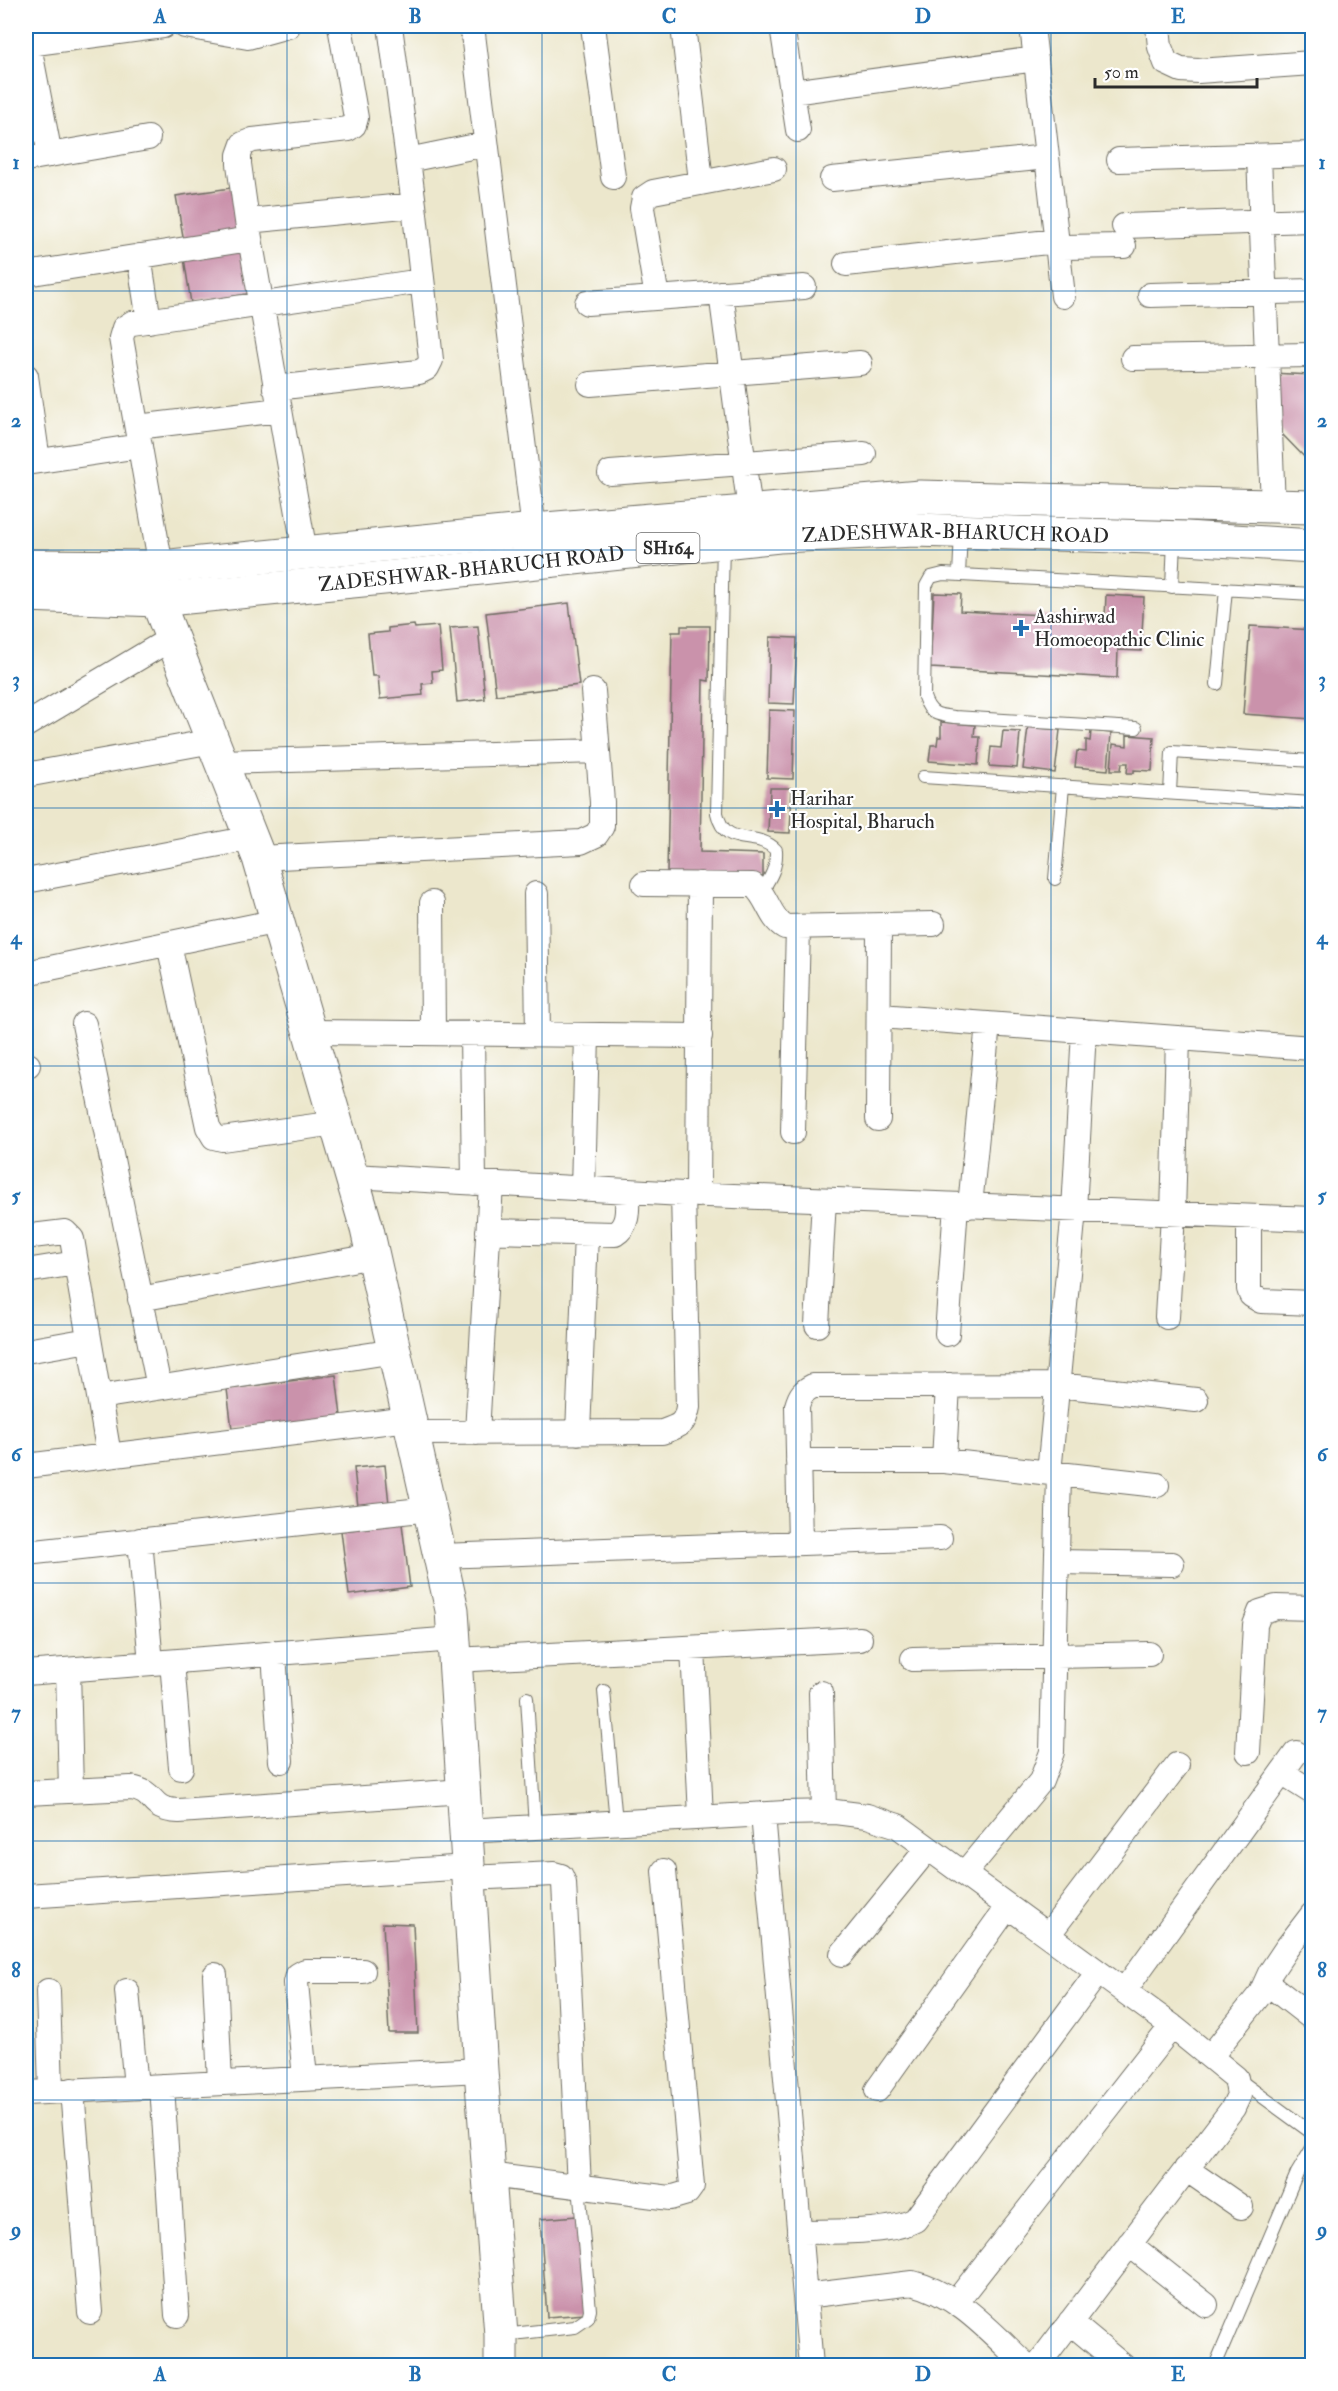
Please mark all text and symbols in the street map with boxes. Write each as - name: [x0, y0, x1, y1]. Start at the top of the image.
- text: A: [153, 4, 167, 29]
- text: B: [408, 4, 422, 29]
- text: C: [662, 4, 676, 29]
- text: D: [915, 4, 931, 29]
- text: E: [1171, 4, 1186, 29]
- scale bar: [1095, 51, 1257, 89]
- text: 50 m: [1104, 61, 1139, 84]
- text: 1: [12, 150, 20, 175]
- text: 1: [1318, 150, 1326, 175]
- text: 2: [11, 408, 21, 433]
- text: 2: [1317, 408, 1327, 433]
- street label: ZADESHWAR-BHARUCH ROAD: [801, 518, 1109, 549]
- road number: SH164: [636, 533, 700, 563]
- street label: ZADESHWAR-BHARUCH ROAD: [317, 541, 626, 597]
- place label: Aashirwad Homoeopathic Clinic: [1033, 604, 1204, 653]
- marker: Aashirwad Homoeopathic Clinic: [1012, 619, 1030, 637]
- text: 3: [12, 667, 20, 692]
- text: 3: [1318, 667, 1326, 692]
- place label: Harihar Hospital, Bharuch: [790, 786, 935, 835]
- marker: Harihar Hospital, Bharuch: [768, 800, 786, 818]
- text: 4: [10, 925, 23, 950]
- text: 4: [1316, 925, 1329, 950]
- text: 5: [12, 1183, 22, 1208]
- text: 5: [1318, 1183, 1328, 1208]
- text: 6: [11, 1442, 23, 1467]
- text: 6: [1317, 1442, 1329, 1467]
- text: 7: [11, 1700, 21, 1725]
- text: 7: [1317, 1700, 1327, 1725]
- text: 8: [11, 1958, 21, 1983]
- text: 8: [1317, 1958, 1327, 1983]
- text: 9: [9, 2217, 21, 2242]
- text: 9: [1315, 2217, 1327, 2242]
- text: A: [153, 2362, 167, 2387]
- text: B: [408, 2362, 422, 2387]
- text: C: [662, 2362, 676, 2387]
- text: D: [915, 2362, 931, 2387]
- text: E: [1171, 2362, 1186, 2387]

